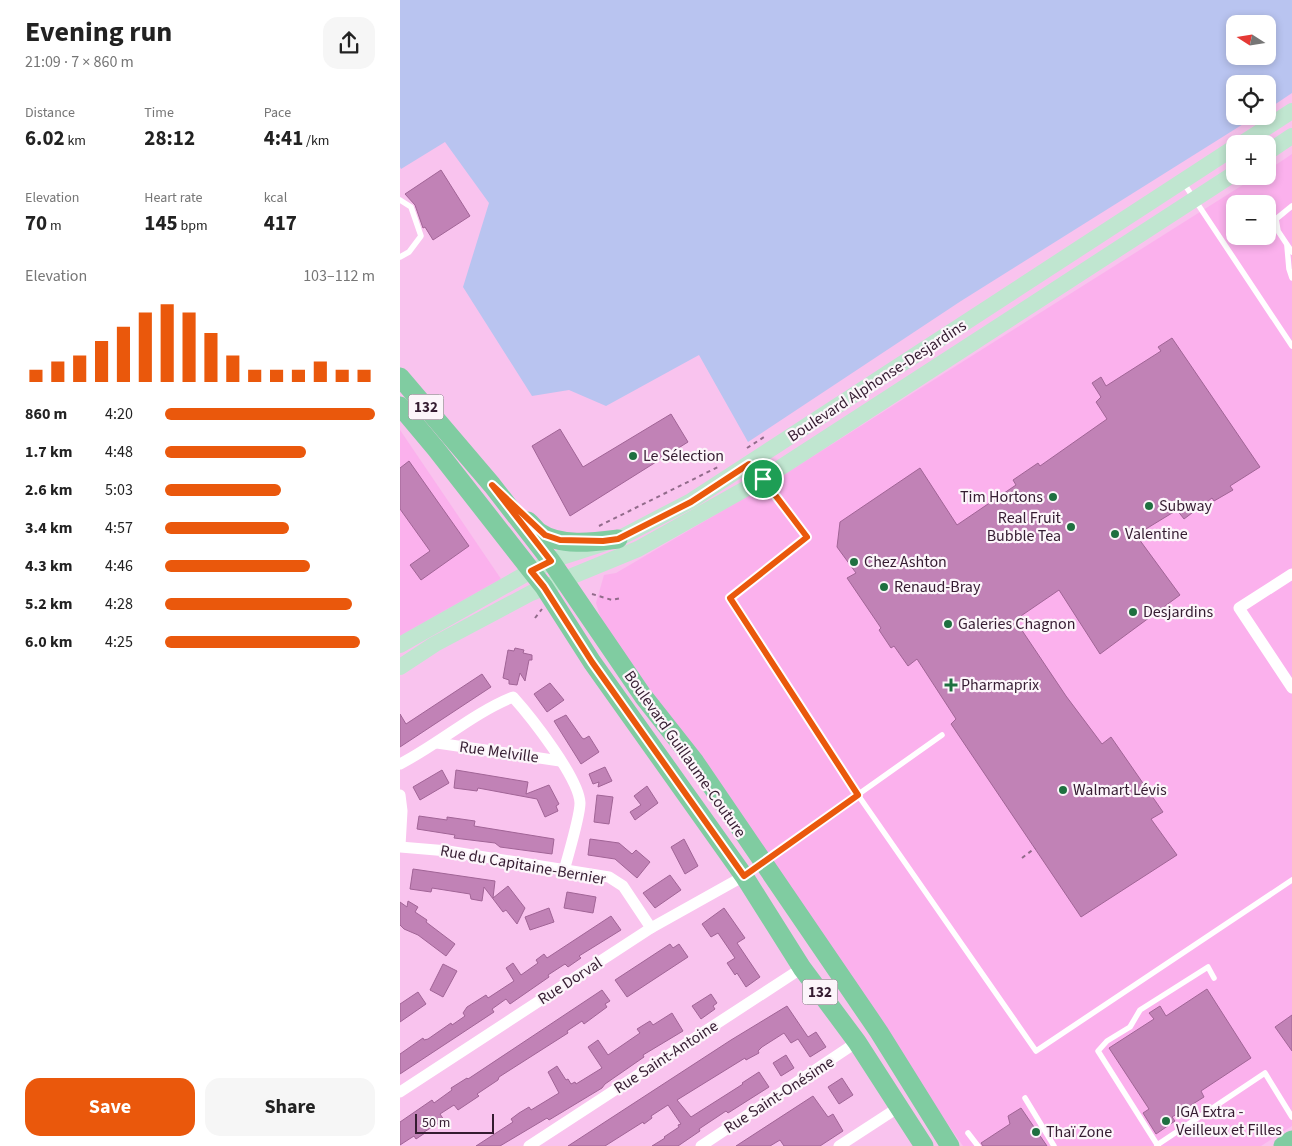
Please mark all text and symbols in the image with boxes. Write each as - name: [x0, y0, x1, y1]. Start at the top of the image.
- text: Evening run: [25, 12, 172, 52]
- north arrow: [1226, 15, 1276, 65]
- map controls: [1226, 15, 1276, 245]
- button: share: [323, 17, 375, 69]
- text: 21:09 · 7 × 860 m: [25, 51, 134, 73]
- button: locate: [1226, 75, 1276, 125]
- text: Distance: [25, 103, 75, 123]
- text: Time: [144, 103, 174, 123]
- text: Pace: [264, 103, 291, 123]
- text: 6.02: [25, 123, 65, 153]
- text: 28:12: [144, 123, 195, 153]
- text: 4:41: [264, 123, 303, 153]
- text: km: [65, 131, 86, 151]
- text: /km: [303, 131, 329, 151]
- button: +: [1226, 135, 1276, 185]
- text: Elevation: [25, 188, 80, 208]
- text: Heart rate: [144, 188, 203, 208]
- text: kcal: [264, 188, 287, 208]
- button: −: [1226, 195, 1276, 245]
- text: 70: [25, 208, 47, 238]
- text: 145: [144, 208, 178, 238]
- text: 417: [264, 208, 297, 238]
- text: m: [47, 216, 62, 236]
- text: bpm: [178, 216, 208, 236]
- text: Elevation: [25, 265, 87, 287]
- text: 103–112 m: [303, 265, 375, 287]
- street label: Boulevard Alphonse-Desjardins: [783, 315, 971, 447]
- road number: 132: [408, 394, 444, 420]
- text: 860 m: [25, 403, 67, 425]
- text: 4:20: [105, 403, 133, 425]
- text: 1.7 km: [25, 441, 72, 463]
- text: 4:48: [105, 441, 133, 463]
- place label: Le Sélection: [643, 445, 724, 467]
- marker: Le Sélection: [627, 450, 639, 462]
- pin: [742, 458, 784, 500]
- icon: arrive: [749, 465, 777, 493]
- text: 2.6 km: [25, 479, 72, 501]
- text: 5:03: [105, 479, 133, 501]
- place label: Tim Hortons: [960, 486, 1043, 508]
- marker: Tim Hortons: [1047, 491, 1059, 503]
- place label: Subway: [1159, 495, 1212, 517]
- marker: Subway: [1143, 500, 1155, 512]
- place label: Real Fruit Bubble Tea: [987, 507, 1062, 547]
- text: 3.4 km: [25, 517, 72, 539]
- text: 4:57: [105, 517, 133, 539]
- marker: Real Fruit Bubble Tea: [1065, 521, 1077, 533]
- place label: Valentine: [1125, 523, 1188, 545]
- marker: Valentine: [1109, 528, 1121, 540]
- place label: Chez Ashton: [864, 551, 947, 573]
- text: 4.3 km: [25, 555, 72, 577]
- text: 4:46: [105, 555, 133, 577]
- marker: Chez Ashton: [848, 556, 860, 568]
- place label: Renaud-Bray: [894, 576, 981, 598]
- marker: Renaud-Bray: [878, 581, 890, 593]
- text: 5.2 km: [25, 593, 72, 615]
- text: 4:28: [105, 593, 133, 615]
- place label: Desjardins: [1143, 601, 1213, 623]
- marker: Desjardins: [1127, 606, 1139, 618]
- place label: Galeries Chagnon: [958, 613, 1075, 635]
- marker: Galeries Chagnon: [942, 618, 954, 630]
- text: 6.0 km: [25, 631, 72, 653]
- text: 4:25: [105, 631, 133, 653]
- street label: Boulevard Guillaume-Couture: [619, 666, 751, 842]
- place label: Pharmaprix: [961, 674, 1039, 696]
- marker: Pharmaprix: [945, 679, 957, 691]
- street label: Rue Melville: [458, 736, 540, 768]
- place label: Walmart Lévis: [1073, 779, 1167, 801]
- marker: Walmart Lévis: [1057, 784, 1069, 796]
- street label: Rue du Capitaine-Bernier: [439, 840, 608, 890]
- street label: Rue Dorval: [534, 952, 606, 1010]
- road number: 132: [802, 980, 838, 1004]
- street label: Rue Saint-Antoine: [610, 1015, 722, 1099]
- street label: Rue Saint-Onésime: [720, 1051, 838, 1139]
- button: Save: [25, 1078, 195, 1136]
- button: Share: [205, 1078, 375, 1136]
- place label: IGA Extra - Veilleux et Filles: [1176, 1101, 1282, 1141]
- scale bar: [415, 1111, 494, 1134]
- text: 50 m: [422, 1113, 450, 1133]
- marker: IGA Extra - Veilleux et Filles: [1160, 1115, 1172, 1127]
- place label: Thaï Zone: [1046, 1121, 1112, 1143]
- marker: Thaï Zone: [1030, 1126, 1042, 1138]

